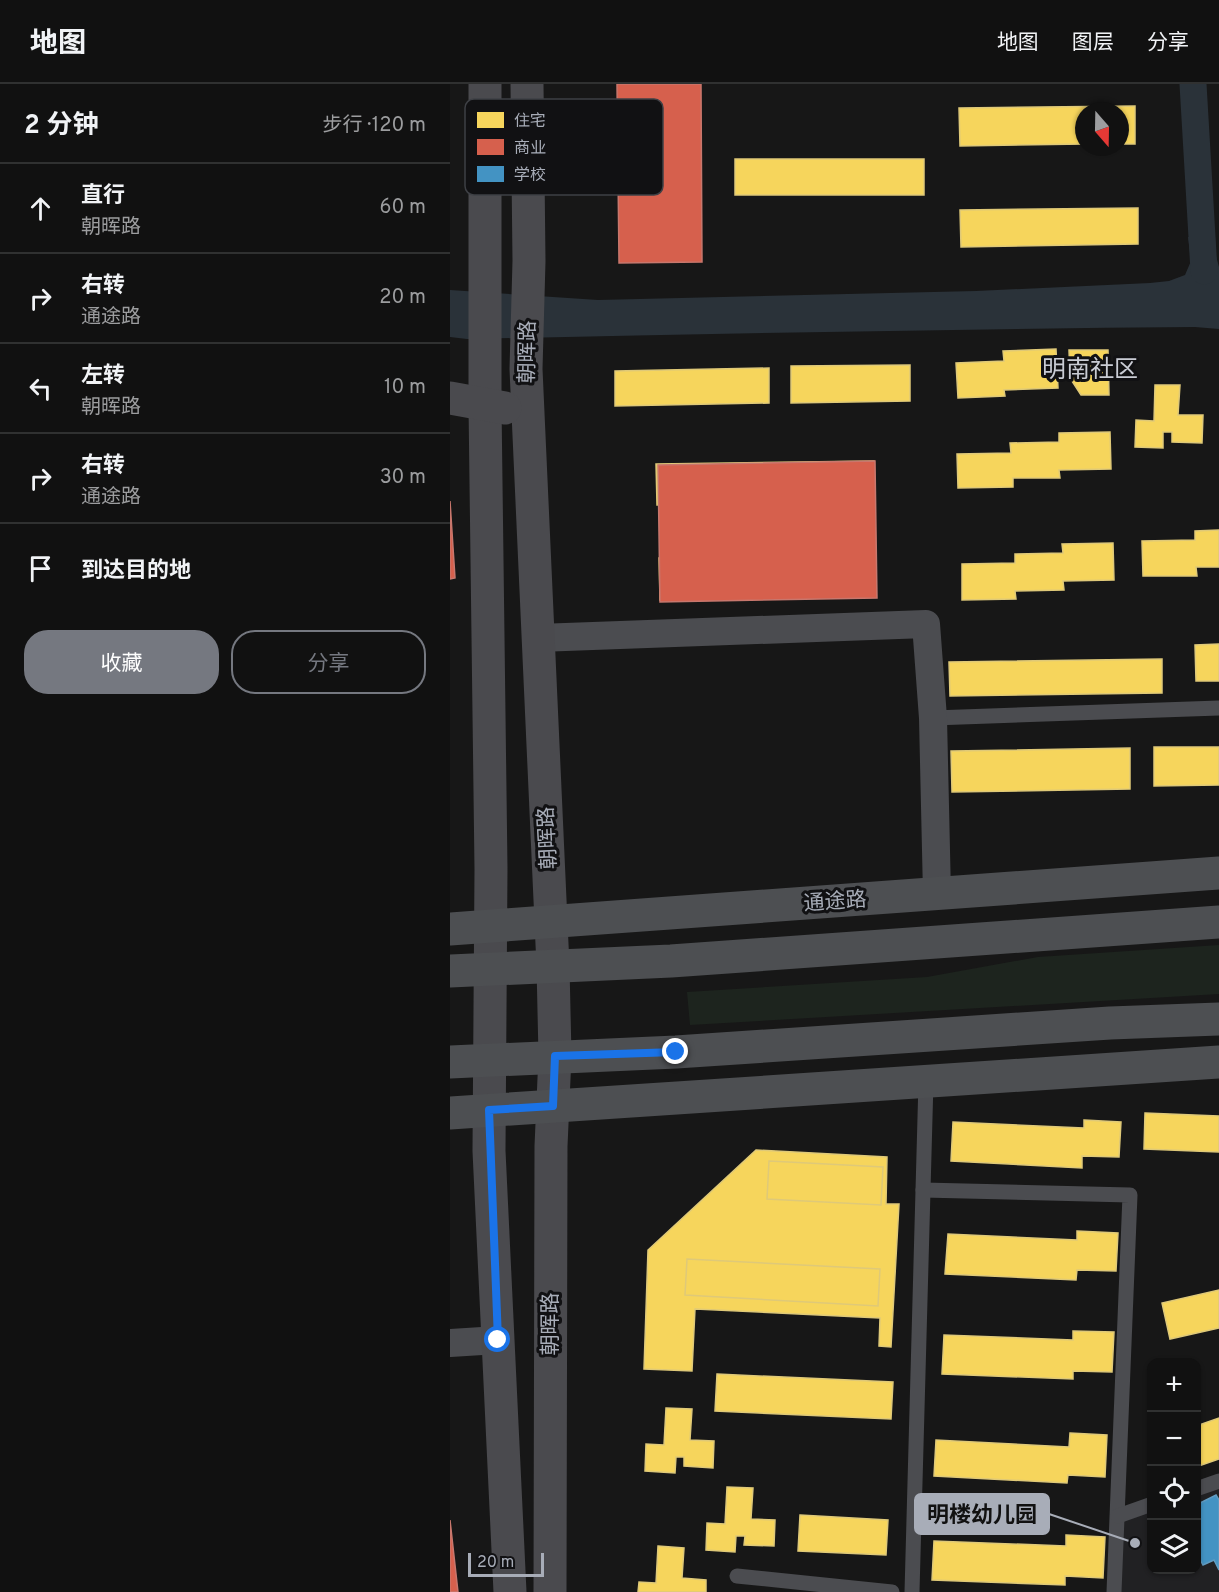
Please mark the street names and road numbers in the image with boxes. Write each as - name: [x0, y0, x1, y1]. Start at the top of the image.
- street label: 朝晖路: [514, 320, 543, 384]
- street label: 朝晖路: [533, 806, 564, 870]
- street label: 通途路: [803, 887, 867, 918]
- street label: 朝晖路: [538, 1293, 565, 1356]

